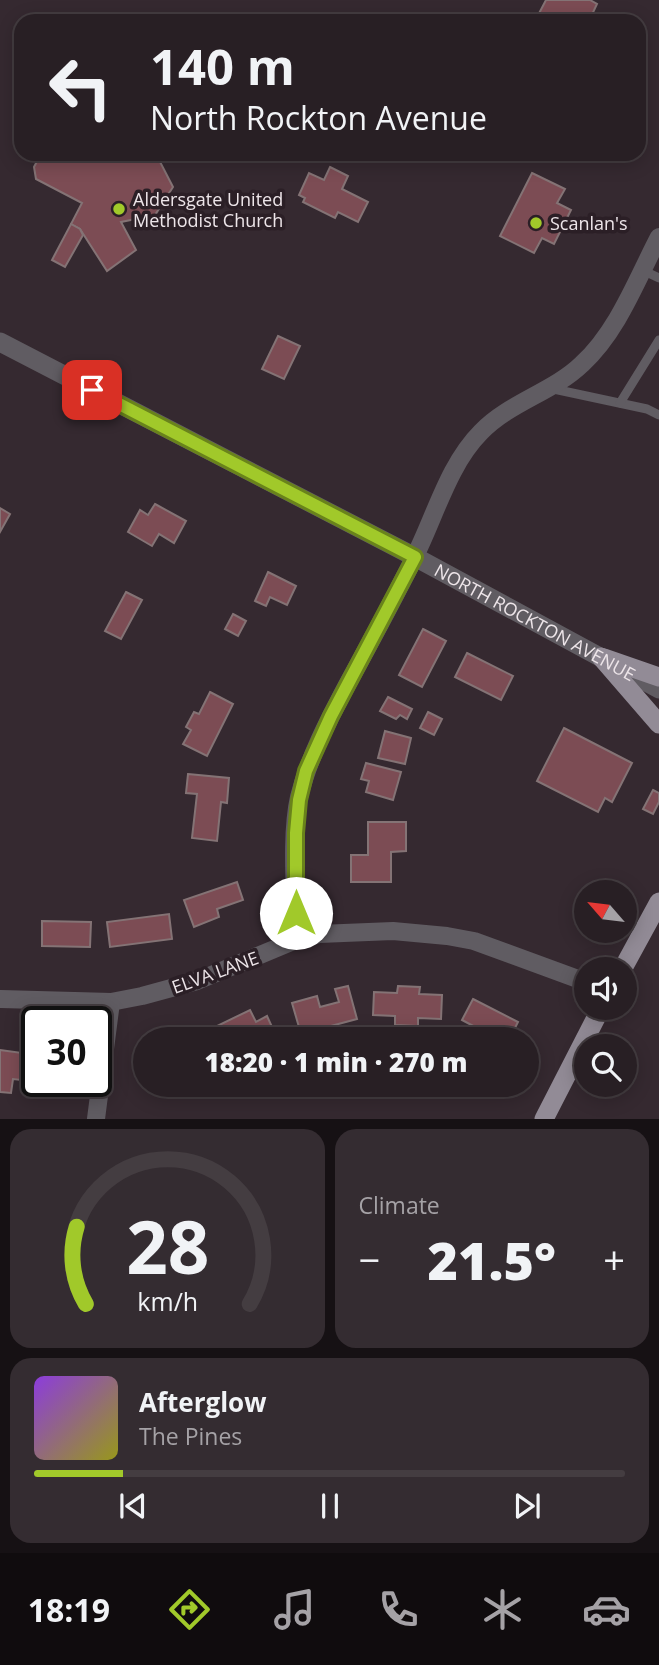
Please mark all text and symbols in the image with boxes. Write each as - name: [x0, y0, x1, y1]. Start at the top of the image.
- text: 140 m: [150, 33, 295, 99]
- icon: left: [35, 42, 126, 133]
- text: North Rockton Avenue: [150, 96, 487, 139]
- place label: Aldersgate United Methodist Church: [133, 187, 283, 232]
- marker: Aldersgate United Methodist Church: [111, 201, 127, 217]
- place label: Scanlan's: [550, 211, 628, 235]
- marker: Scanlan's: [528, 215, 544, 231]
- pin: [62, 360, 122, 420]
- icon: arrive: [73, 371, 111, 409]
- street label: NORTH ROCKTON AVENUE: [430, 558, 640, 686]
- position arrow: [259, 876, 333, 950]
- north arrow: [574, 880, 637, 943]
- map controls: [574, 880, 637, 1097]
- street label: ELVA LANE: [168, 945, 262, 999]
- button: sound: [574, 957, 637, 1020]
- speed limit sign: 30: [21, 1006, 112, 1097]
- button: search: [574, 1034, 637, 1097]
- text: 18:20 · 1 min · 270 m: [205, 1044, 467, 1080]
- text: Climate: [359, 1189, 440, 1221]
- text: 28: [126, 1197, 209, 1296]
- text: 21.5°: [428, 1224, 556, 1295]
- text: −: [359, 1233, 380, 1285]
- text: +: [603, 1233, 625, 1285]
- text: km/h: [137, 1284, 198, 1318]
- text: Afterglow: [139, 1384, 266, 1420]
- text: The Pines: [139, 1420, 242, 1452]
- icon: previous: [114, 1487, 152, 1525]
- icon: pause: [311, 1487, 349, 1525]
- icon: next: [508, 1487, 546, 1525]
- icon: directions: [165, 1585, 214, 1634]
- icon: music: [270, 1585, 319, 1634]
- icon: phone: [374, 1585, 423, 1634]
- icon: climate: [478, 1585, 527, 1634]
- icon: car: [582, 1585, 631, 1634]
- text: 18:19: [28, 1588, 110, 1631]

